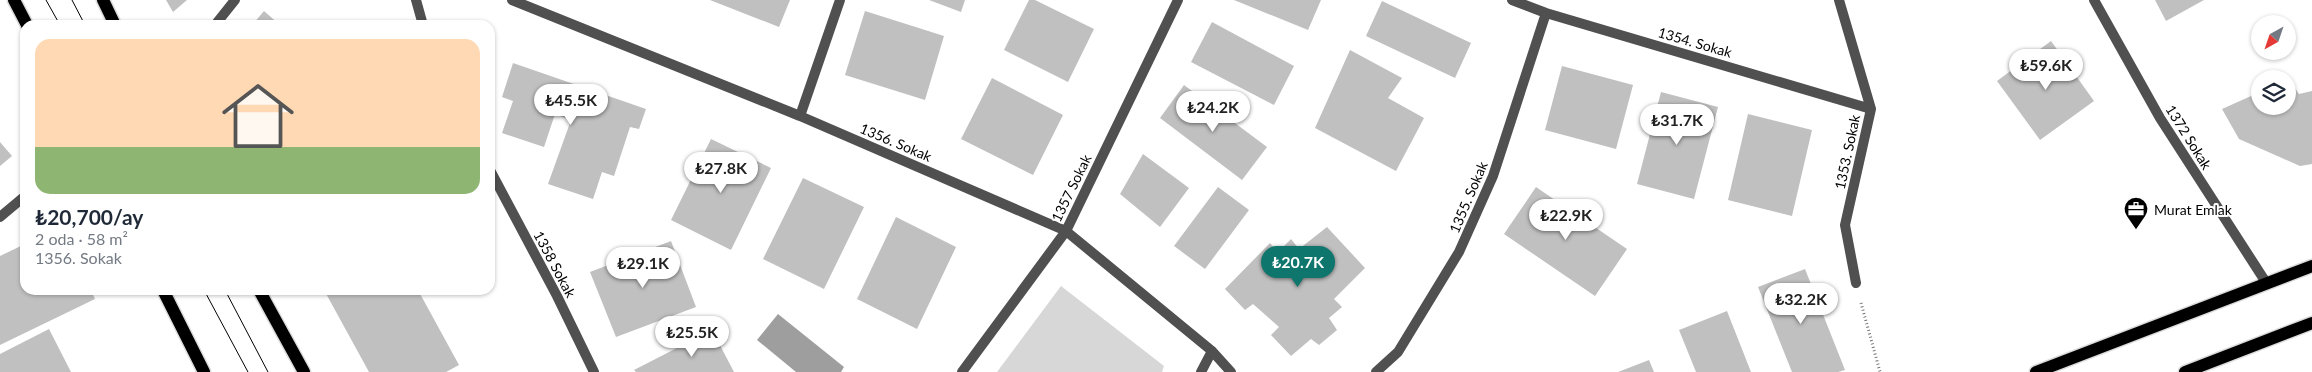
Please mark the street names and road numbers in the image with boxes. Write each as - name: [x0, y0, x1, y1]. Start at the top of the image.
- street label: 1354. Sokak: [1656, 23, 1735, 61]
- street label: 1372 Sokak: [2163, 102, 2216, 173]
- street label: 1353. Sokak: [1831, 112, 1863, 191]
- street label: 1356. Sokak: [858, 119, 935, 165]
- street label: 1357 Sokak: [1047, 151, 1095, 224]
- street label: 1355. Sokak: [1445, 158, 1491, 235]
- street label: 1358 Sokak: [530, 228, 580, 301]

